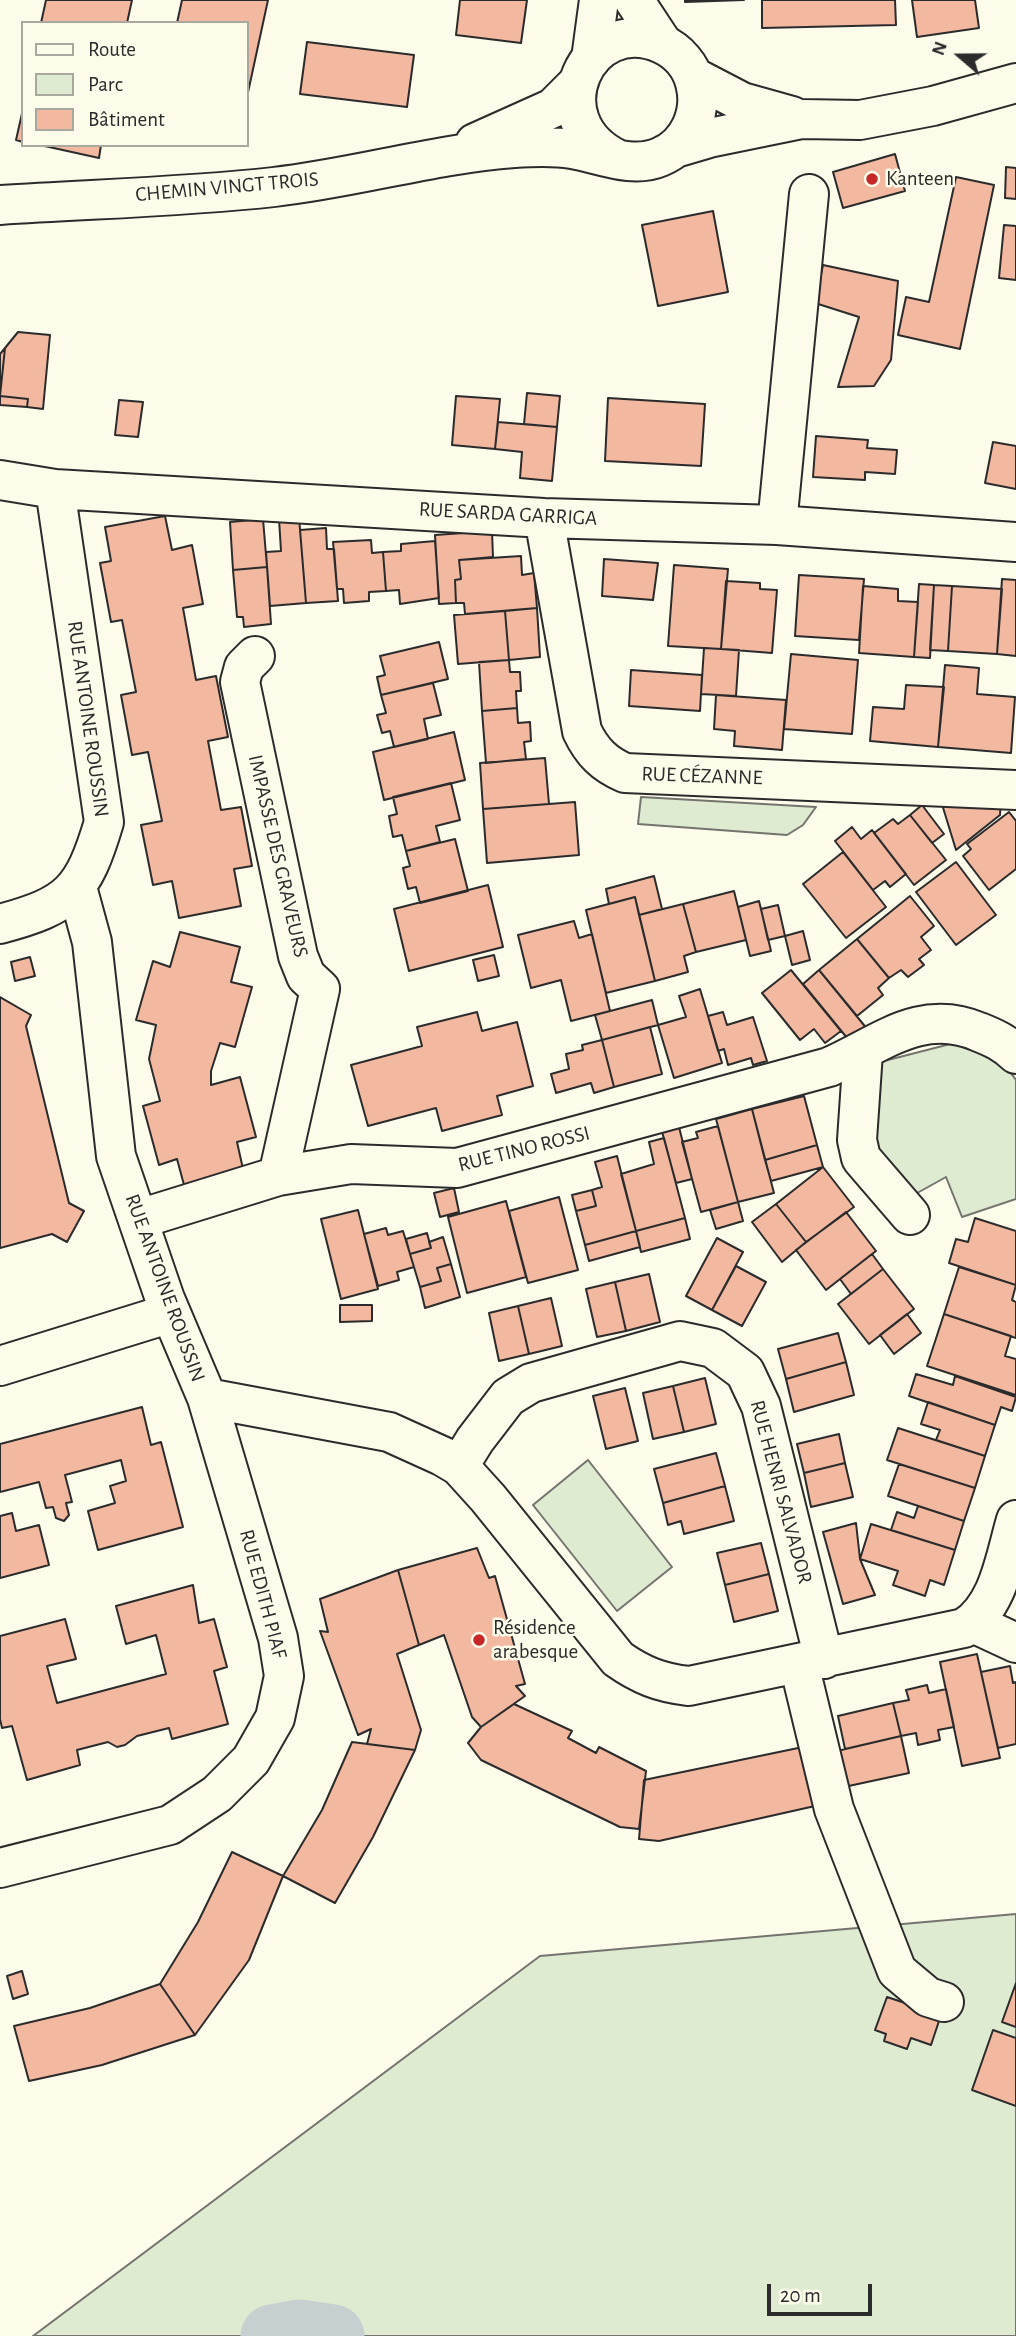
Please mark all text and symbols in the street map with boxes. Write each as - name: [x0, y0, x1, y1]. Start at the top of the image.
- legend: [21, 21, 248, 147]
- north arrow: [925, 21, 995, 91]
- text: Route: [88, 39, 136, 60]
- text: N: [929, 39, 951, 58]
- text: Parc: [88, 74, 123, 95]
- text: Bâtiment: [88, 109, 165, 130]
- street label: CHEMIN VINGT TROIS: [134, 166, 320, 208]
- place label: Kanteen: [886, 166, 954, 192]
- marker: Kanteen: [864, 171, 880, 187]
- street label: RUE SARDA GARRIGA: [418, 497, 598, 531]
- street label: RUE ANTOINE ROUSSIN: [62, 619, 114, 819]
- street label: IMPASSE DES GRAVEURS: [242, 752, 314, 960]
- street label: RUE CÉZANNE: [641, 761, 763, 791]
- street label: RUE TINO ROSSI: [456, 1120, 592, 1178]
- street label: RUE ANTOINE ROUSSIN: [119, 1191, 211, 1385]
- street label: RUE HENRI SALVADOR: [744, 1397, 818, 1587]
- street label: RUE EDITH PIAF: [234, 1527, 292, 1661]
- place label: Résidence arabesque: [493, 1615, 578, 1665]
- marker: Résidence arabesque: [471, 1632, 487, 1648]
- scale bar: [771, 2270, 876, 2314]
- text: 20 m: [780, 2285, 821, 2306]

